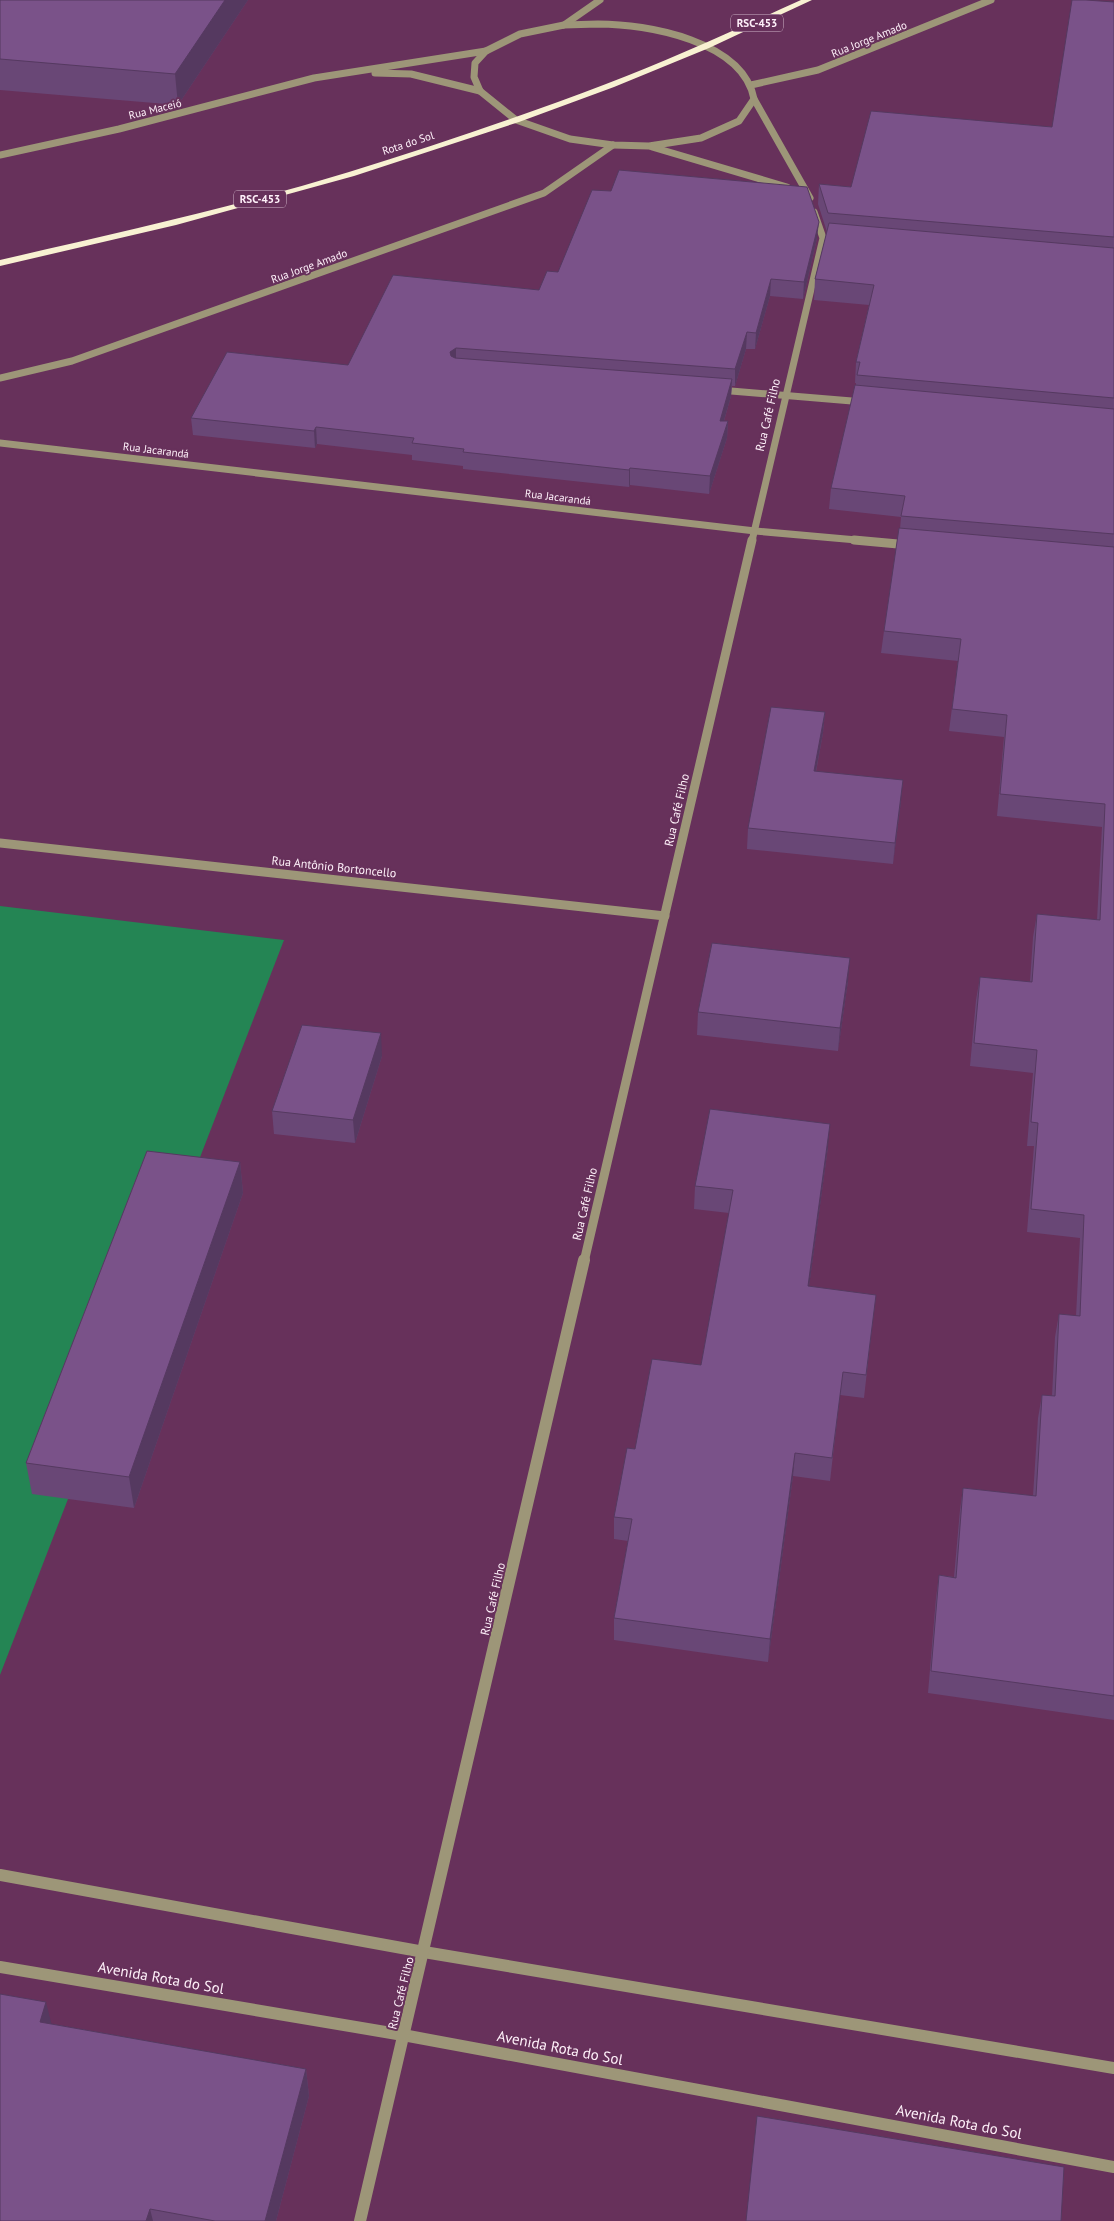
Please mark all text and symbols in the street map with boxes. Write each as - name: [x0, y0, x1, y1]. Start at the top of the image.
- road number: RSC-453: [731, 14, 783, 32]
- street label: Rua Jorge Amado: [829, 17, 909, 61]
- street label: Rua Maceió: [127, 96, 183, 122]
- street label: Rota do Sol: [380, 128, 436, 158]
- road number: RSC-453: [234, 190, 286, 208]
- street label: Rua Jorge Amado: [269, 246, 349, 286]
- street label: Rua Café Filho: [752, 377, 783, 453]
- street label: Rua Jacarandá: [122, 439, 190, 461]
- street label: Rua Jacarandá: [524, 486, 592, 508]
- street label: Rua Café Filho: [661, 772, 692, 848]
- street label: Rua Antônio Bortoncello: [271, 853, 397, 881]
- street label: Rua Café Filho: [569, 1166, 600, 1242]
- street label: Rua Café Filho: [477, 1561, 508, 1637]
- street label: Rua Café Filho: [384, 1955, 417, 2031]
- street label: Avenida Rota do Sol: [96, 1957, 226, 1998]
- street label: Avenida Rota do Sol: [495, 2026, 625, 2069]
- street label: Avenida Rota do Sol: [894, 2100, 1024, 2143]

